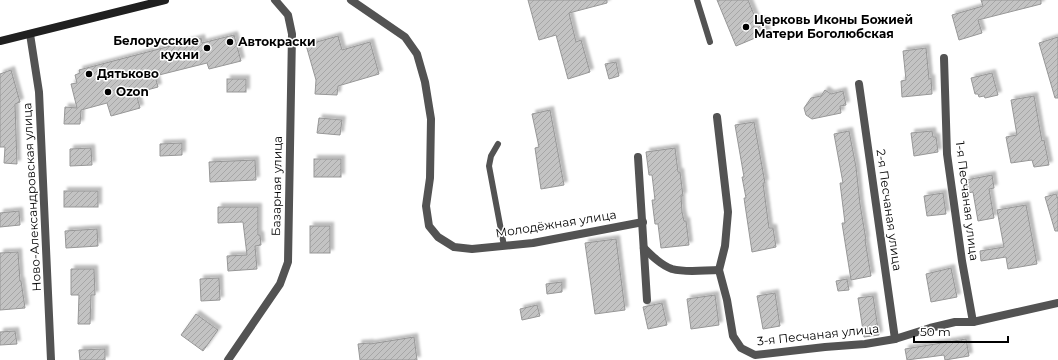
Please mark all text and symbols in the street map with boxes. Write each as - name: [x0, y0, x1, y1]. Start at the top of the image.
- place label: Церковь Иконы Божией Матери Боголюбская: [754, 12, 913, 41]
- marker: Церковь Иконы Божией Матери Боголюбская: [741, 22, 751, 32]
- place label: Белорусские кухни: [113, 33, 199, 62]
- place label: Автокраски: [238, 34, 316, 49]
- marker: Автокраски: [225, 37, 235, 47]
- marker: Белорусские кухни: [202, 43, 212, 53]
- place label: Дятьково: [97, 66, 159, 81]
- marker: Дятьково: [84, 69, 94, 79]
- place label: Ozon: [116, 84, 149, 99]
- marker: Ozon: [103, 87, 113, 97]
- street label: Ново-Александровская улица: [19, 102, 44, 292]
- street label: Базарная улица: [268, 136, 285, 236]
- street label: 1-я Песчаная улица: [953, 140, 982, 262]
- street label: 2-я Песчаная улица: [874, 148, 905, 272]
- street label: Молодёжная улица: [494, 207, 617, 240]
- scale bar: [914, 318, 1008, 344]
- street label: 3-я Песчаная улица: [756, 321, 880, 348]
- text: 50 m: [920, 324, 951, 339]

